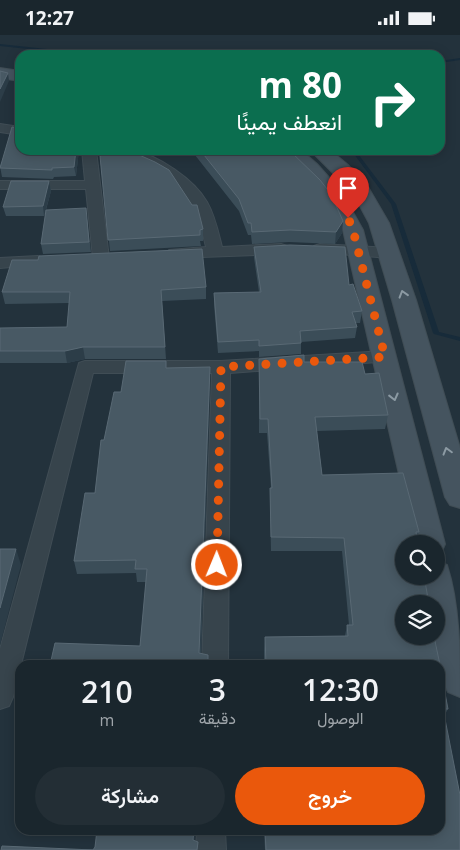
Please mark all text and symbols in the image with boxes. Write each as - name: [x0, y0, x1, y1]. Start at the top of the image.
- text: 12:27: [25, 5, 74, 31]
- text: 80 m: [259, 61, 342, 108]
- icon: right: [360, 70, 425, 135]
- text: انعطف يمينًا: [236, 106, 342, 136]
- pin: [327, 167, 369, 218]
- icon: arrive: [334, 174, 362, 202]
- one-way arrow: [398, 291, 408, 299]
- one-way arrow: [388, 393, 399, 402]
- one-way arrow: [442, 447, 452, 455]
- map controls: [395, 535, 445, 645]
- button: search: [395, 535, 445, 585]
- position arrow: [190, 538, 242, 590]
- button: layers: [395, 595, 445, 645]
- text: 3: [209, 669, 226, 710]
- text: 12:30: [302, 669, 379, 710]
- text: 210: [81, 671, 133, 712]
- text: دقيقة: [199, 707, 236, 729]
- text: الوصول: [317, 707, 364, 729]
- text: m: [100, 709, 114, 731]
- button: مشاركة: [35, 767, 225, 825]
- button: خروج: [235, 767, 425, 825]

